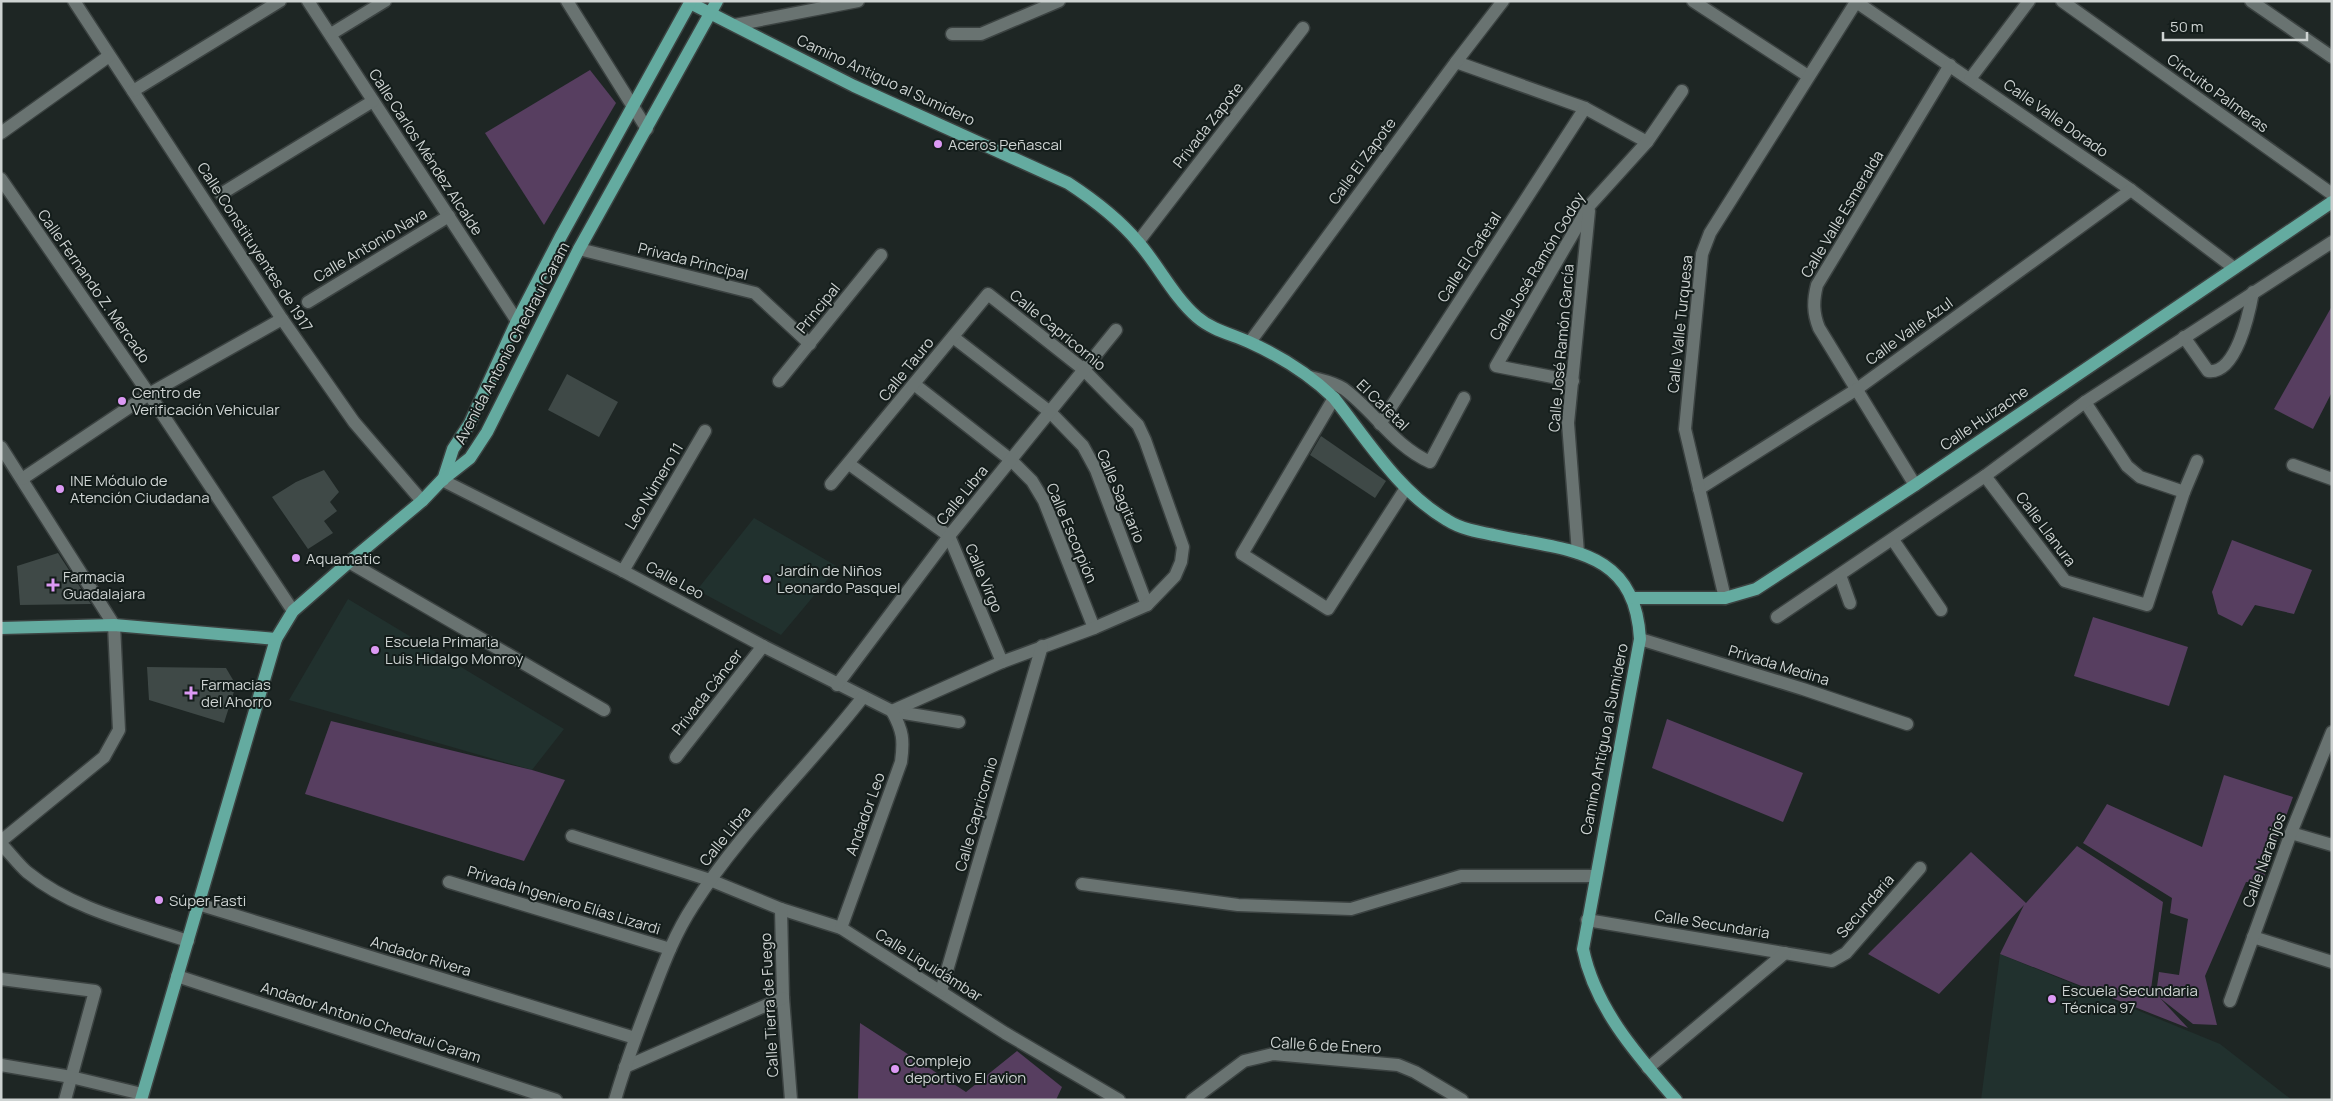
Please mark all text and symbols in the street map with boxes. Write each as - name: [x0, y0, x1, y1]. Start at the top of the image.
- scale bar: [2163, 10, 2307, 42]
- text: 50 m: [2170, 16, 2204, 37]
- street label: Camino Antiguo al Sumidero: [793, 29, 979, 131]
- street label: Circuito Palmeras: [2163, 49, 2273, 137]
- street label: Calle Carlos Méndez Alcalde: [364, 65, 488, 240]
- street label: Calle Valle Dorado: [1999, 74, 2113, 162]
- street label: Privada Zapote: [1168, 78, 1248, 172]
- street label: Calle El Zapote: [1323, 113, 1401, 209]
- place label: Aceros Peñascal: [948, 134, 1062, 155]
- marker: Aceros Peñascal: [932, 138, 944, 150]
- street label: Calle Valle Esmeralda: [1796, 146, 1888, 282]
- street label: Calle Constituyentes de 1917: [192, 158, 318, 336]
- street label: Calle José Ramón Godoy: [1484, 188, 1590, 344]
- street label: Calle Antonio Nava: [309, 203, 431, 287]
- street label: Calle Fernando Z. Mercado: [33, 205, 155, 367]
- street label: Calle El Cafetal: [1432, 208, 1506, 306]
- street label: Privada Principal: [636, 237, 750, 285]
- street label: Avenida Antonio Chedraui Caram: [450, 238, 574, 448]
- street label: Calle Valle Turquesa: [1662, 254, 1698, 394]
- street label: Calle José Ramón García: [1543, 263, 1579, 433]
- street label: Principal: [791, 278, 845, 338]
- street label: Calle Capricornio: [1005, 285, 1111, 375]
- street label: Calle Valle Azul: [1861, 292, 1957, 370]
- street label: Calle Tauro: [874, 332, 939, 406]
- street label: El Cafetal: [1352, 375, 1414, 435]
- street label: Calle Huizache: [1936, 381, 2032, 455]
- place label: Centro de Verificación Vehicular: [132, 382, 280, 420]
- marker: Centro de Verificación Vehicular: [116, 395, 128, 407]
- street label: Leo Número 11: [620, 439, 688, 533]
- street label: Calle Sagitario: [1092, 446, 1150, 546]
- street label: Calle Libra: [931, 461, 993, 529]
- place label: INE Módulo de Atención Ciudadana: [70, 470, 210, 508]
- street label: Calle Escorpión: [1041, 480, 1103, 586]
- marker: INE Módulo de Atención Ciudadana: [54, 483, 66, 495]
- street label: Calle Llanura: [2011, 487, 2081, 571]
- street label: Calle Virgo: [960, 540, 1008, 616]
- place label: Aquamatic: [306, 548, 381, 569]
- marker: Aquamatic: [290, 552, 302, 564]
- street label: Calle Leo: [642, 556, 708, 604]
- place label: Jardín de Niños Leonardo Pasquel: [777, 560, 901, 598]
- place label: Farmacia Guadalajara: [63, 566, 145, 604]
- marker: Jardín de Niños Leonardo Pasquel: [761, 573, 773, 585]
- marker: Farmacia Guadalajara: [47, 579, 59, 591]
- place label: Escuela Primaria Luis Hidalgo Monroy: [385, 631, 523, 669]
- street label: Privada Medina: [1726, 640, 1832, 690]
- street label: Camino Antiguo al Sumidero: [1575, 641, 1633, 837]
- marker: Escuela Primaria Luis Hidalgo Monroy: [369, 644, 381, 656]
- street label: Privada Cáncer: [667, 644, 748, 739]
- place label: Farmacias del Ahorro: [201, 674, 272, 712]
- marker: Farmacias del Ahorro: [185, 687, 197, 699]
- street label: Calle Capricornio: [950, 754, 1002, 874]
- street label: Andador Leo: [840, 769, 890, 858]
- street label: Calle Libra: [694, 802, 756, 870]
- street label: Calle Naranjos: [2237, 810, 2291, 910]
- street label: Privada Ingeniero Elías Lizardi: [465, 861, 663, 939]
- street label: Secundaria: [1831, 869, 1899, 943]
- place label: Súper Fasti: [169, 890, 246, 911]
- marker: Súper Fasti: [153, 894, 165, 906]
- street label: Calle Secundaria: [1653, 905, 1771, 943]
- street label: Calle Liquidámbar: [871, 924, 987, 1007]
- street label: Andador Rivera: [368, 931, 474, 981]
- street label: Calle Tierra de Fuego: [755, 932, 783, 1078]
- street label: Andador Antonio Chedraui Caram: [258, 976, 484, 1068]
- place label: Escuela Secundaria Técnica 97: [2062, 980, 2198, 1018]
- marker: Escuela Secundaria Técnica 97: [2046, 993, 2058, 1005]
- street label: Calle 6 de Enero: [1270, 1032, 1382, 1058]
- place label: Complejo deportivo El avion: [905, 1050, 1026, 1088]
- marker: Complejo deportivo El avion: [889, 1063, 901, 1075]

